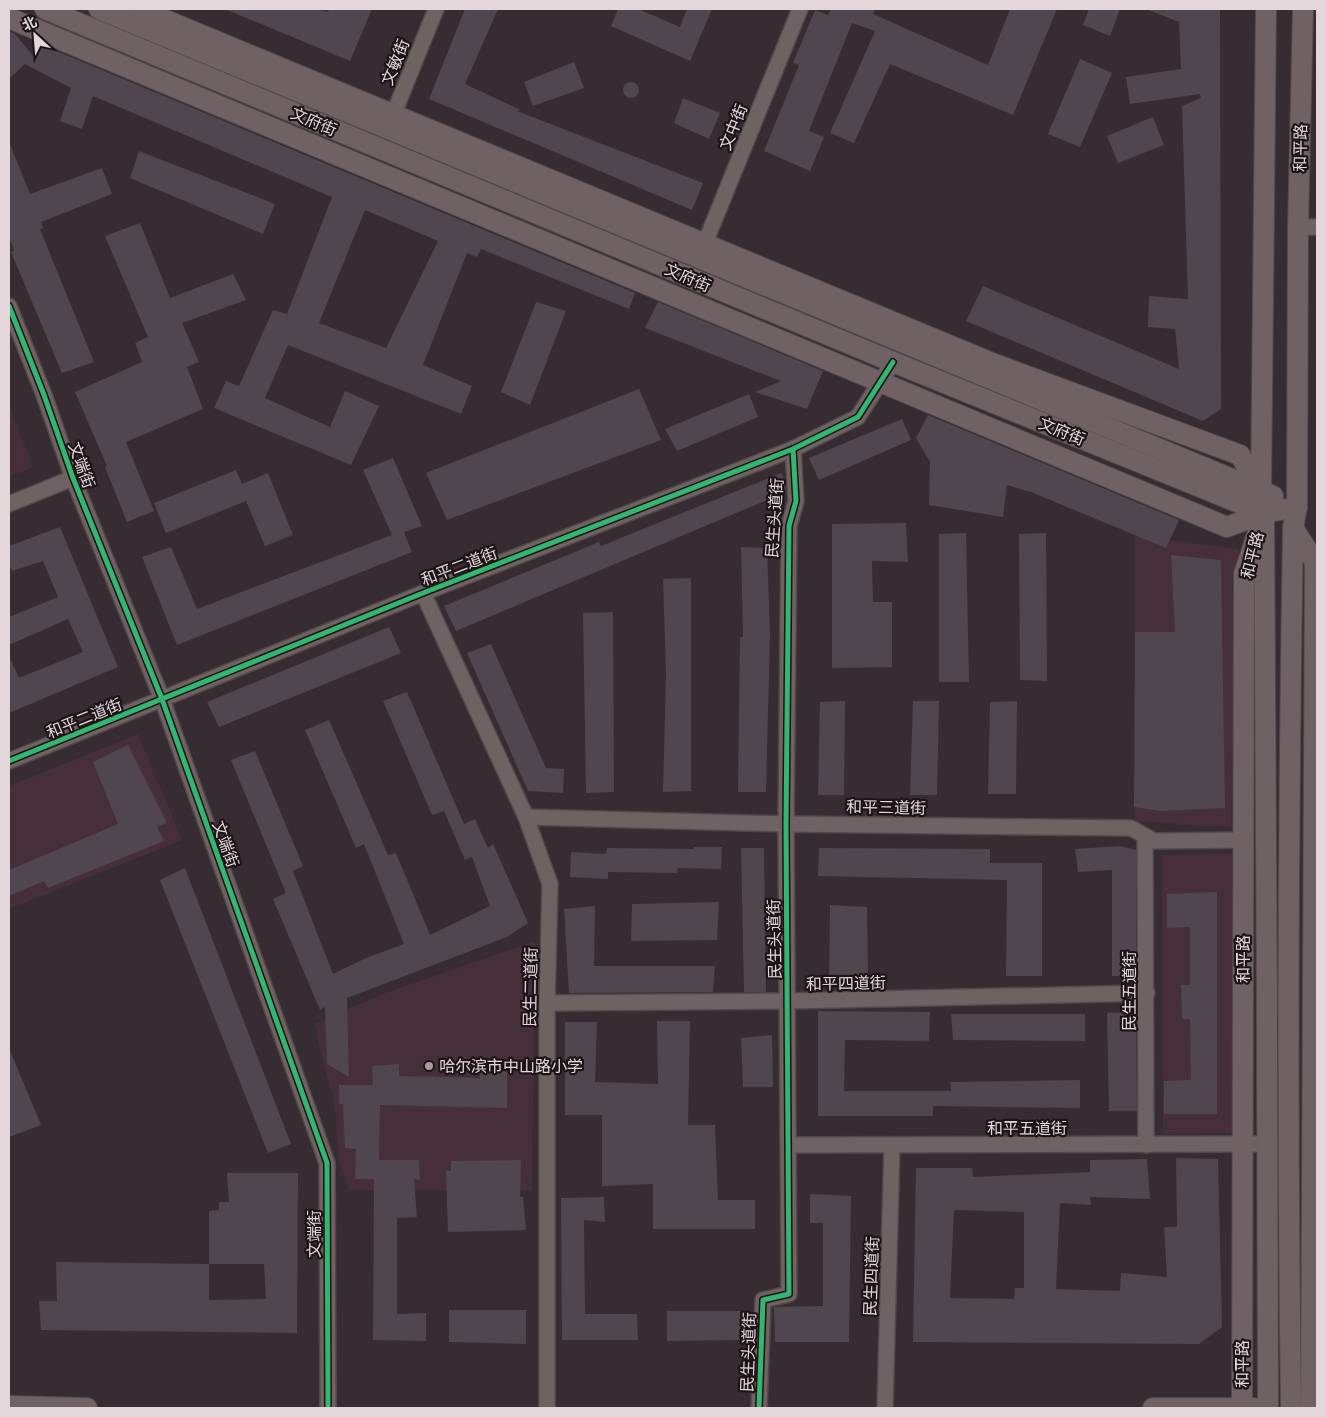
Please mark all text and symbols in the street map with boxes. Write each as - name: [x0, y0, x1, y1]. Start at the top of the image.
- north arrow: [10, 10, 60, 60]
- text: 北: [20, 13, 39, 34]
- street label: 文敏街: [378, 36, 413, 88]
- street label: 文中街: [716, 101, 751, 153]
- street label: 文府街: [288, 103, 340, 140]
- street label: 和平路: [1291, 124, 1310, 172]
- street label: 文府街: [662, 259, 714, 296]
- street label: 文府街: [1036, 414, 1088, 449]
- street label: 文端街: [64, 439, 99, 491]
- street label: 民生头道街: [762, 477, 787, 559]
- street label: 和平路: [1237, 530, 1268, 581]
- street label: 和平二道街: [418, 543, 500, 590]
- street label: 和平二道街: [44, 695, 125, 742]
- street label: 和平三道街: [846, 797, 926, 818]
- street label: 文端街: [208, 818, 243, 870]
- street label: 民生头道街: [764, 899, 785, 979]
- street label: 和平路: [1234, 935, 1253, 983]
- street label: 民生二道街: [520, 947, 541, 1027]
- street label: 民生五道街: [1120, 951, 1139, 1031]
- street label: 和平四道街: [806, 973, 886, 994]
- place label: 哈尔滨市中山路小学: [439, 1057, 583, 1076]
- marker: 哈尔滨市中山路小学: [423, 1060, 435, 1072]
- street label: 和平五道街: [987, 1119, 1067, 1138]
- street label: 文端街: [305, 1210, 324, 1258]
- street label: 民生四道街: [861, 1236, 882, 1316]
- street label: 民生头道街: [738, 1312, 759, 1392]
- street label: 和平路: [1233, 1340, 1252, 1388]

